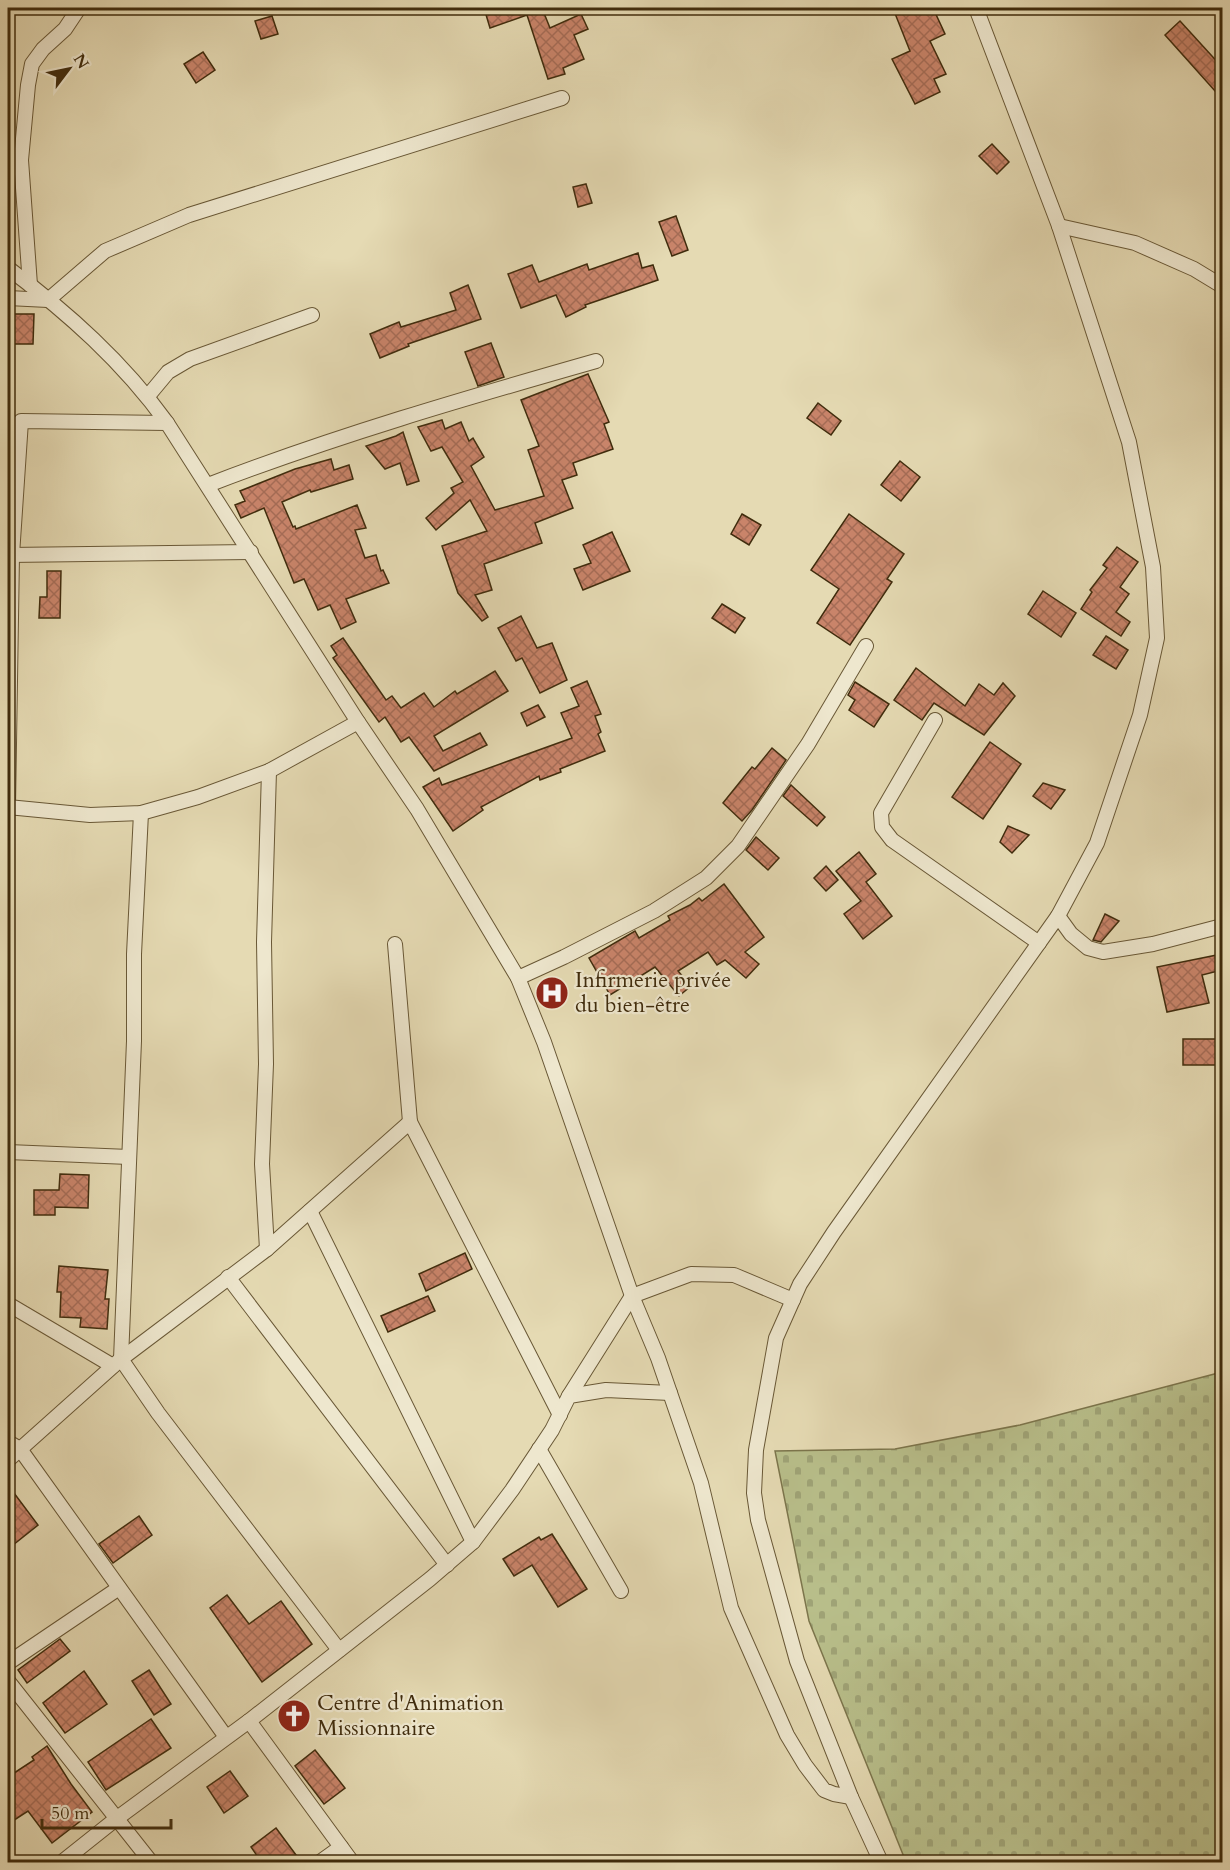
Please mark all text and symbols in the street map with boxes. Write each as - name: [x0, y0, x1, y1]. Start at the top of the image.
- north arrow: [39, 39, 99, 99]
- text: N: [68, 50, 94, 73]
- place label: Infirmerie privée du bien-être: [575, 965, 731, 1020]
- hospital icon: Infirmerie privée du bien-être: [534, 975, 570, 1011]
- place label: Centre d'Animation Missionnaire: [317, 1688, 504, 1743]
- church icon: Centre d'Animation Missionnaire: [276, 1698, 312, 1734]
- scale bar: [42, 1792, 171, 1830]
- text: 50 m: [51, 1801, 90, 1826]

